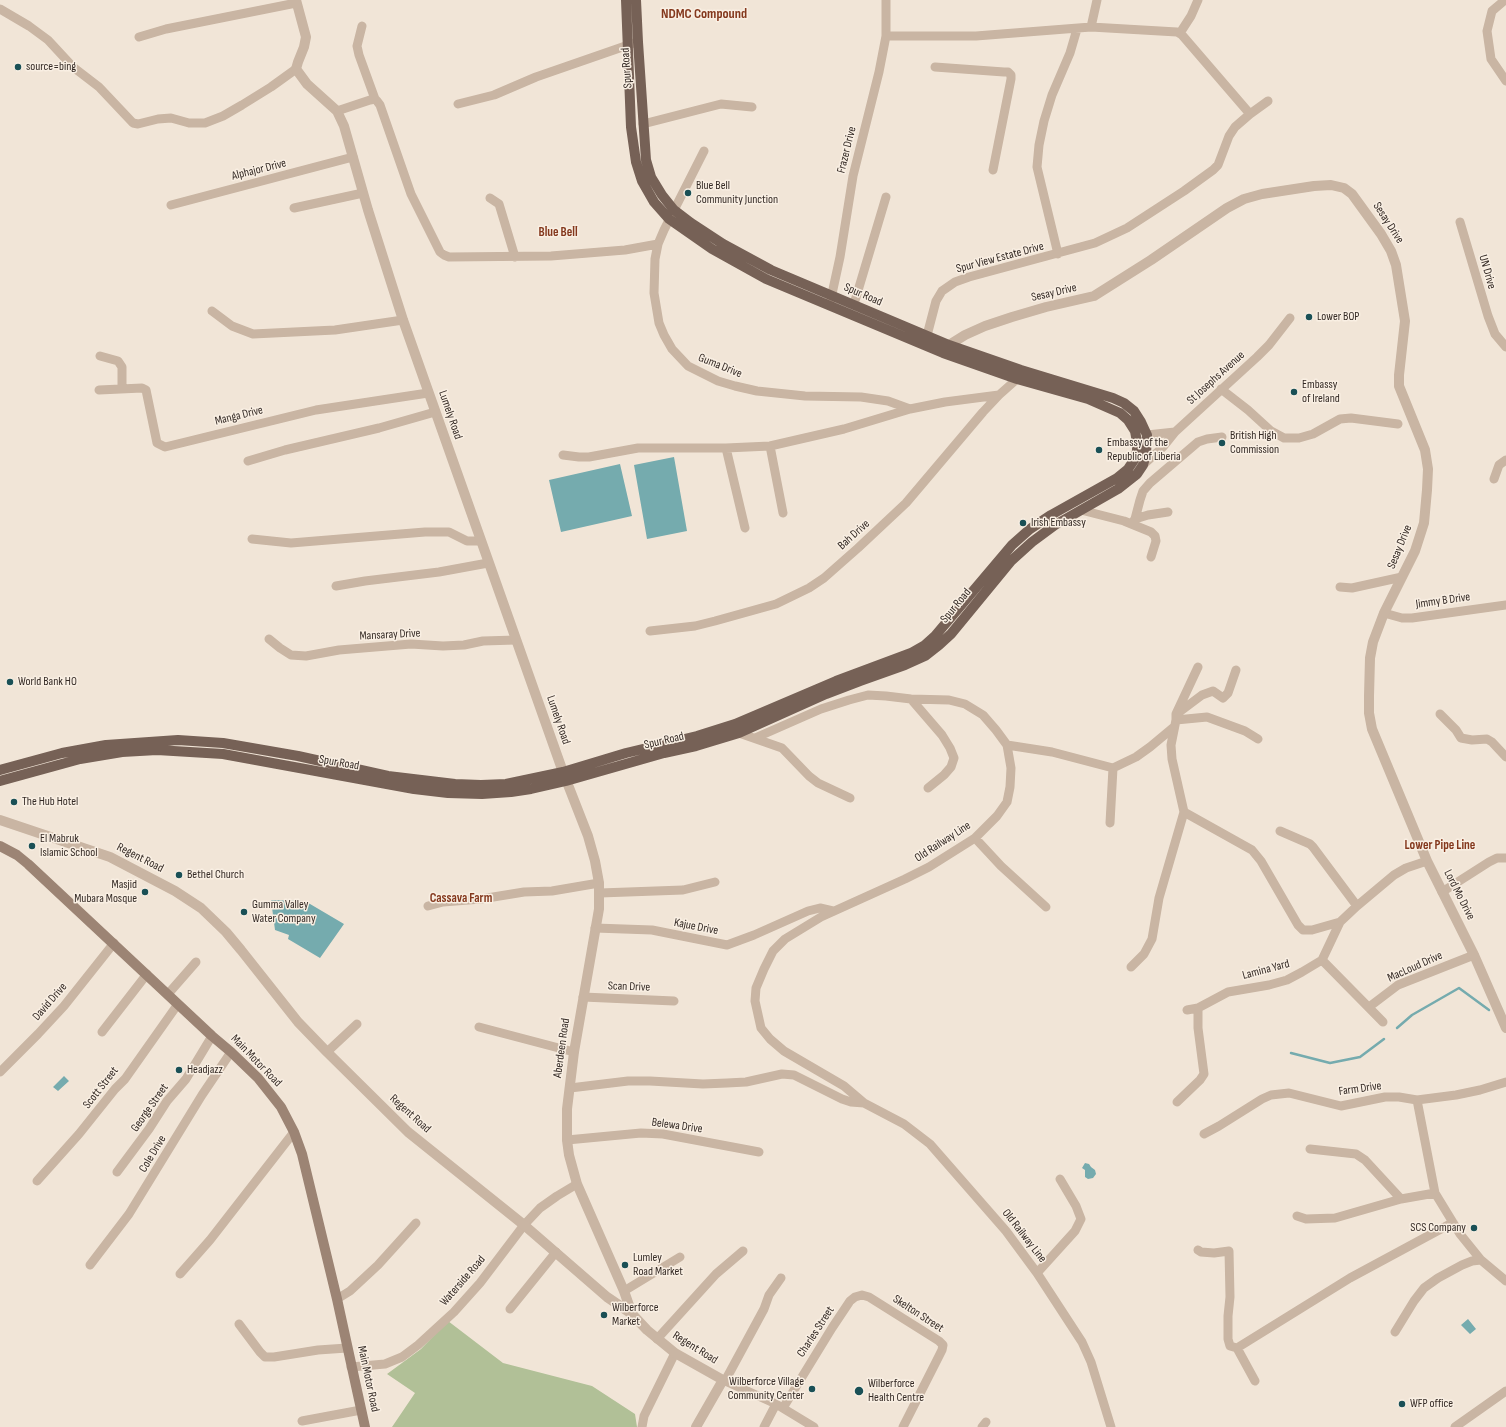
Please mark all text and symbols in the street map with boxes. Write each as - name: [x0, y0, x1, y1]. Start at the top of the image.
- district label: NDMC Compound: [661, 6, 747, 22]
- street label: Spur Road: [618, 47, 636, 89]
- place label: source=bing: [26, 60, 76, 74]
- marker: source=bing: [13, 62, 23, 72]
- street label: Frazer Drive: [834, 125, 860, 175]
- street label: Alphajor Drive: [230, 156, 288, 184]
- place label: Blue Bell Community Junction: [696, 179, 778, 207]
- marker: Blue Bell Community Junction: [683, 188, 693, 198]
- street label: Sesay Drive: [1369, 200, 1407, 246]
- district label: Blue Bell: [538, 225, 578, 241]
- street label: Spur View Estate Drive: [955, 239, 1045, 277]
- street label: UN Drive: [1475, 253, 1499, 291]
- street label: Spur Road: [842, 280, 884, 310]
- street label: Sesay Drive: [1030, 281, 1078, 305]
- place label: Lower BOP: [1317, 310, 1359, 324]
- marker: Lower BOP: [1304, 312, 1314, 322]
- street label: St Josephs Avenue: [1184, 348, 1248, 408]
- street label: Guma Drive: [696, 351, 744, 381]
- place label: Embassy of Ireland: [1302, 378, 1340, 406]
- marker: Embassy of Ireland: [1289, 387, 1299, 397]
- street label: Lumely Road: [435, 389, 465, 441]
- street label: Manga Drive: [213, 403, 265, 429]
- place label: British High Commission: [1230, 429, 1279, 457]
- place label: Embassy of the Republic of Liberia: [1107, 436, 1181, 464]
- marker: British High Commission: [1217, 438, 1227, 448]
- marker: Embassy of the Republic of Liberia: [1094, 445, 1104, 455]
- place label: Irish Embassy: [1031, 516, 1086, 530]
- street label: Bah Drive: [835, 517, 873, 553]
- marker: Irish Embassy: [1018, 518, 1028, 528]
- street label: Sesay Drive: [1385, 523, 1415, 571]
- street label: Spur Road: [938, 586, 974, 626]
- street label: Jimmy B Drive: [1415, 590, 1471, 612]
- street label: Mansaray Drive: [359, 626, 421, 644]
- place label: World Bank HO: [18, 675, 77, 689]
- marker: World Bank HO: [5, 677, 15, 687]
- street label: Lumely Road: [543, 694, 573, 746]
- street label: Spur Road: [643, 729, 685, 753]
- street label: Spur Road: [318, 752, 360, 774]
- place label: The Hub Hotel: [22, 795, 78, 809]
- marker: The Hub Hotel: [9, 797, 19, 807]
- street label: Old Railway Line: [912, 819, 974, 865]
- place label: El Mabruk Islamic School: [40, 832, 97, 860]
- district label: Lower Pipe Line: [1405, 838, 1475, 854]
- street label: Regent Road: [114, 840, 166, 876]
- marker: El Mabruk Islamic School: [27, 841, 37, 851]
- street label: Lord Mo Drive: [1440, 867, 1478, 923]
- place label: Bethel Church: [187, 868, 244, 882]
- marker: Bethel Church: [174, 870, 184, 880]
- place label: Masjid Mubara Mosque: [74, 878, 137, 906]
- marker: Masjid Mubara Mosque: [140, 887, 150, 897]
- district label: Cassava Farm: [430, 891, 492, 907]
- place label: Gumma Valley Water Company: [252, 898, 316, 926]
- marker: Gumma Valley Water Company: [239, 907, 249, 917]
- street label: Kajue Drive: [673, 916, 719, 938]
- street label: MacLoud Drive: [1385, 948, 1445, 986]
- street label: Lamina Yard: [1241, 957, 1291, 983]
- street label: Scan Drive: [608, 979, 650, 995]
- street label: David Drive: [30, 980, 70, 1024]
- street label: Aberdeen Road: [551, 1017, 573, 1079]
- street label: Main Motor Road: [228, 1032, 284, 1090]
- place label: Headjazz: [187, 1063, 223, 1077]
- street label: Scott Street: [80, 1064, 122, 1112]
- marker: Headjazz: [174, 1065, 184, 1075]
- street label: Farm Drive: [1338, 1079, 1382, 1099]
- street label: George Street: [128, 1081, 172, 1135]
- street label: Regent Road: [386, 1092, 434, 1136]
- street label: Belewa Drive: [651, 1115, 703, 1137]
- street label: Cole Drive: [136, 1133, 170, 1175]
- street label: Old Railway Line: [999, 1206, 1049, 1266]
- place label: SCS Company: [1410, 1221, 1466, 1235]
- marker: SCS Company: [1469, 1223, 1479, 1233]
- place label: Lumley Road Market: [633, 1251, 683, 1279]
- street label: Waterside Road: [437, 1253, 489, 1309]
- marker: Lumley Road Market: [620, 1260, 630, 1270]
- street label: Skelton Street: [890, 1292, 946, 1336]
- place label: Wilberforce Market: [612, 1301, 659, 1329]
- street label: Charles Street: [794, 1304, 838, 1360]
- marker: Wilberforce Market: [599, 1310, 609, 1320]
- street label: Regent Road: [670, 1328, 720, 1368]
- street label: Main Motor Road: [354, 1345, 382, 1413]
- place label: Wilberforce Village Community Center: [728, 1375, 804, 1403]
- place label: Wilberforce Health Centre: [868, 1377, 924, 1405]
- marker: Wilberforce Village Community Center: [807, 1384, 817, 1394]
- marker: Wilberforce Health Centre: [853, 1385, 865, 1397]
- place label: WFP office: [1410, 1397, 1453, 1411]
- marker: WFP office: [1397, 1399, 1407, 1409]

